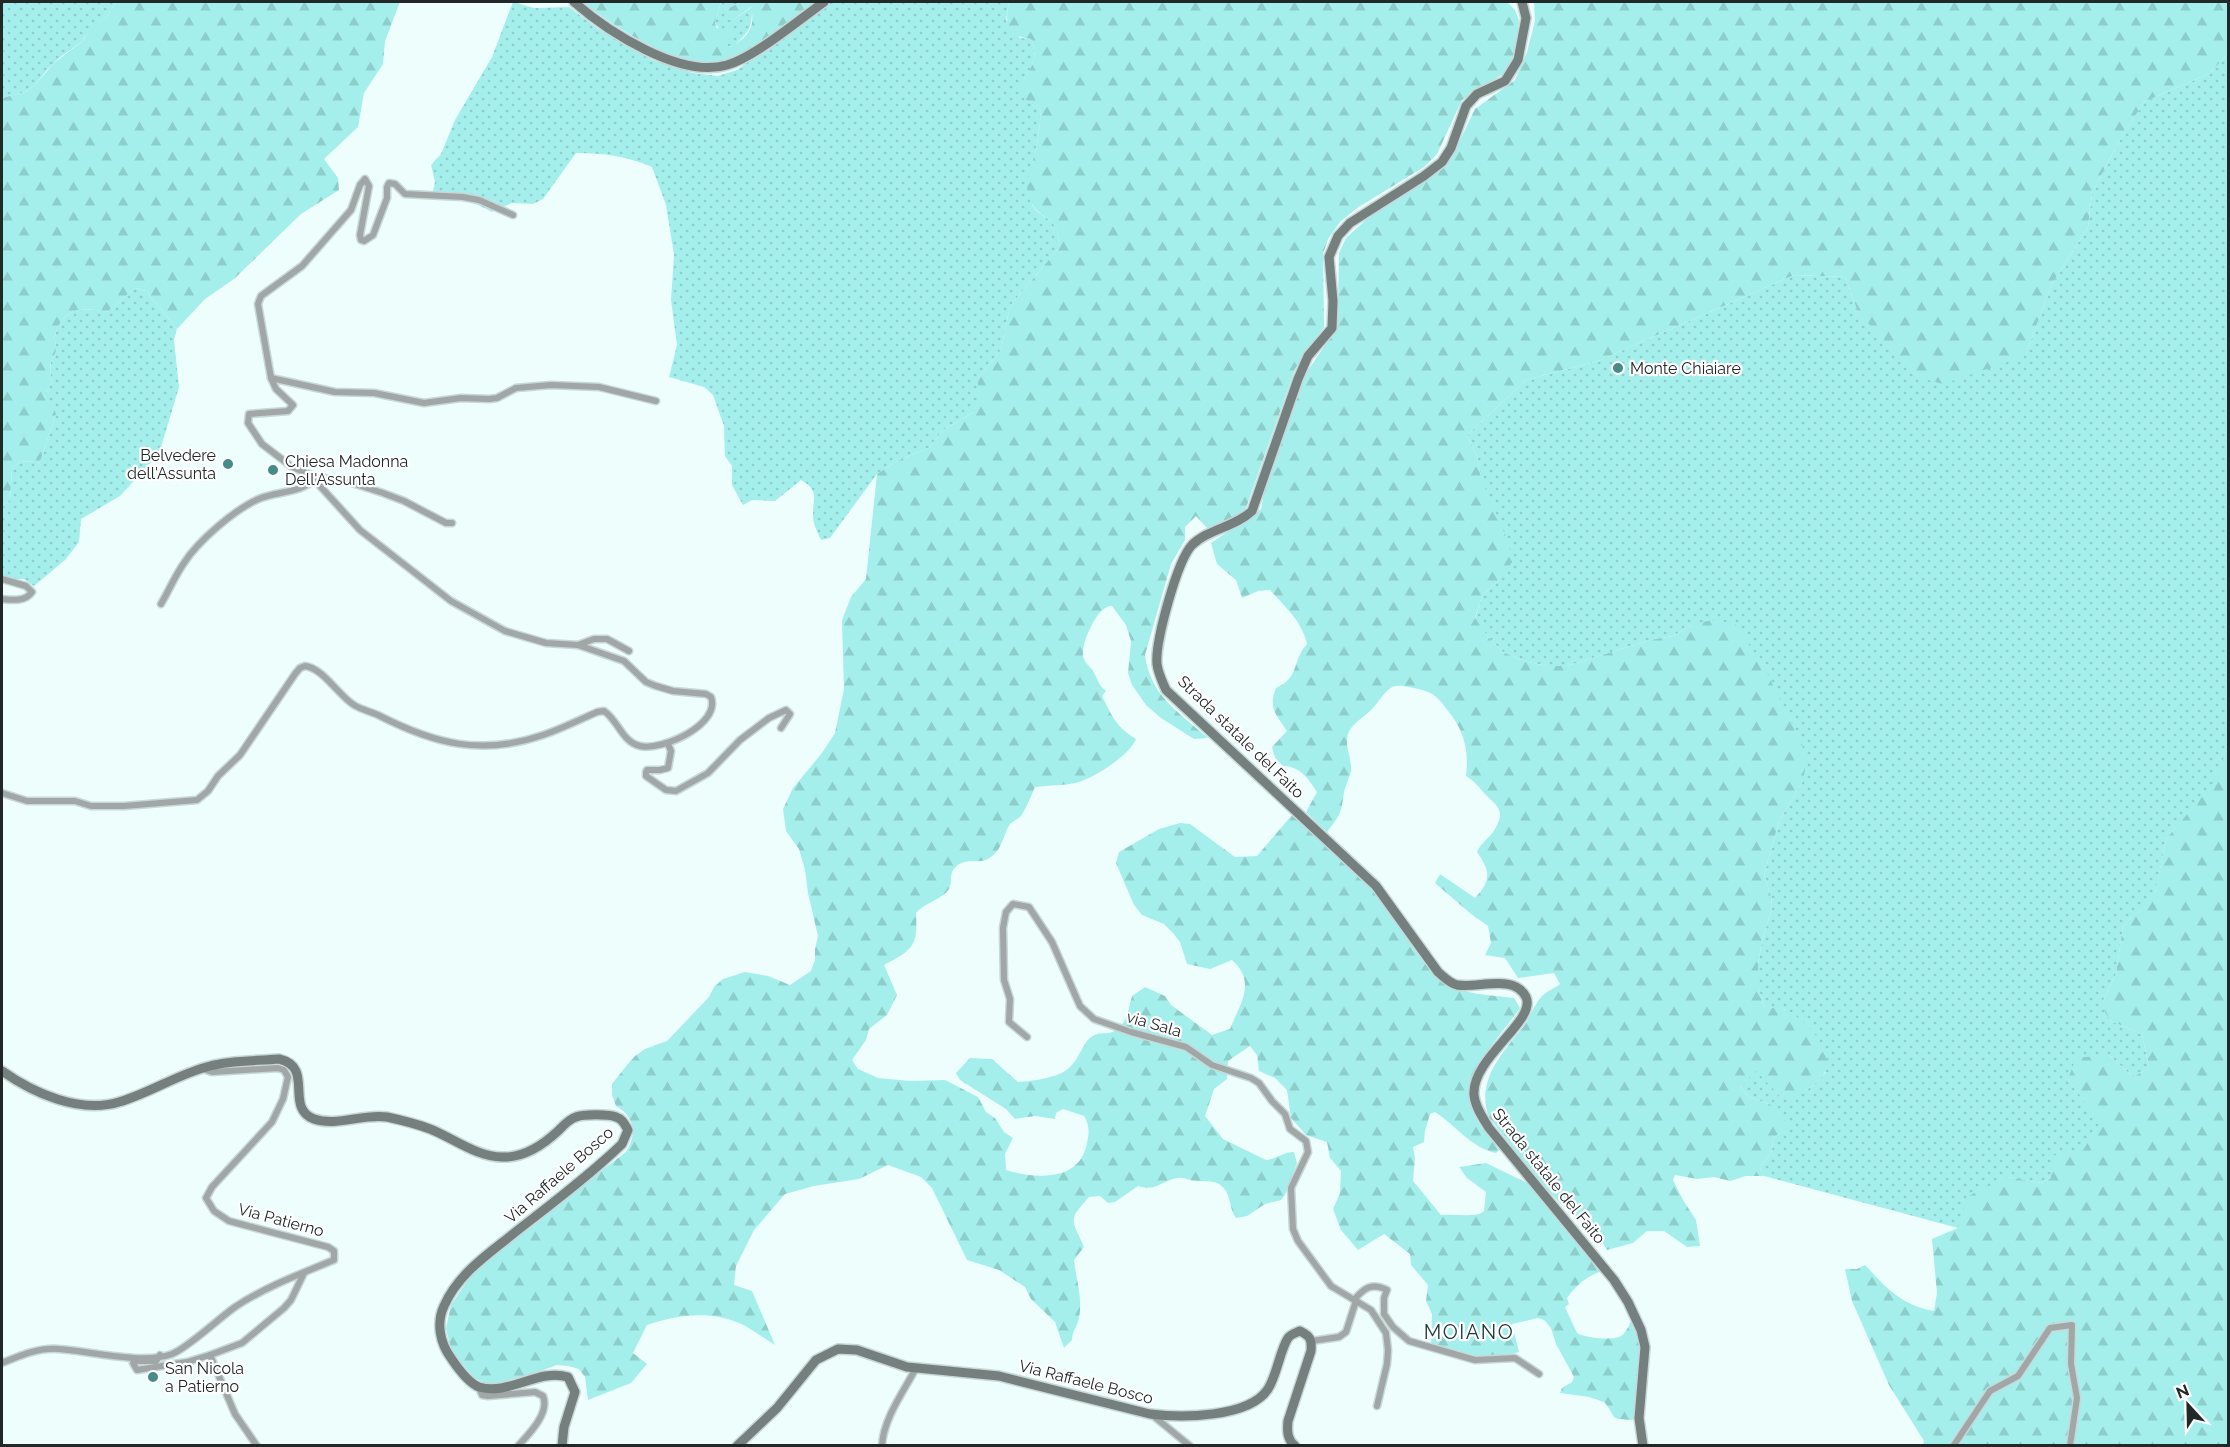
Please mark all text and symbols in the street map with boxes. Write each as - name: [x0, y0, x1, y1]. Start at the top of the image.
- place label: Monte Chiaiare: [1630, 359, 1741, 378]
- marker: Monte Chiaiare: [1611, 361, 1625, 375]
- place label: Belvedere dell'Assunta: [127, 446, 216, 483]
- place label: Chiesa Madonna Dell'Assunta: [285, 452, 408, 489]
- marker: Belvedere dell'Assunta: [221, 457, 235, 471]
- marker: Chiesa Madonna Dell'Assunta: [266, 463, 280, 477]
- street label: Strada statale del Faito: [1174, 672, 1308, 802]
- street label: via Sala: [1124, 1007, 1184, 1041]
- street label: Strada statale del Faito: [1489, 1105, 1609, 1247]
- street label: Via Raffaele Bosco: [501, 1123, 617, 1227]
- street label: Via Patierno: [236, 1199, 326, 1241]
- district label: MOIANO: [1424, 1320, 1514, 1344]
- street label: Via Raffaele Bosco: [1017, 1356, 1155, 1408]
- place label: San Nicola a Patierno: [165, 1359, 244, 1396]
- marker: San Nicola a Patierno: [146, 1370, 160, 1384]
- north arrow: [2158, 1375, 2218, 1435]
- text: N: [2173, 1380, 2192, 1403]

